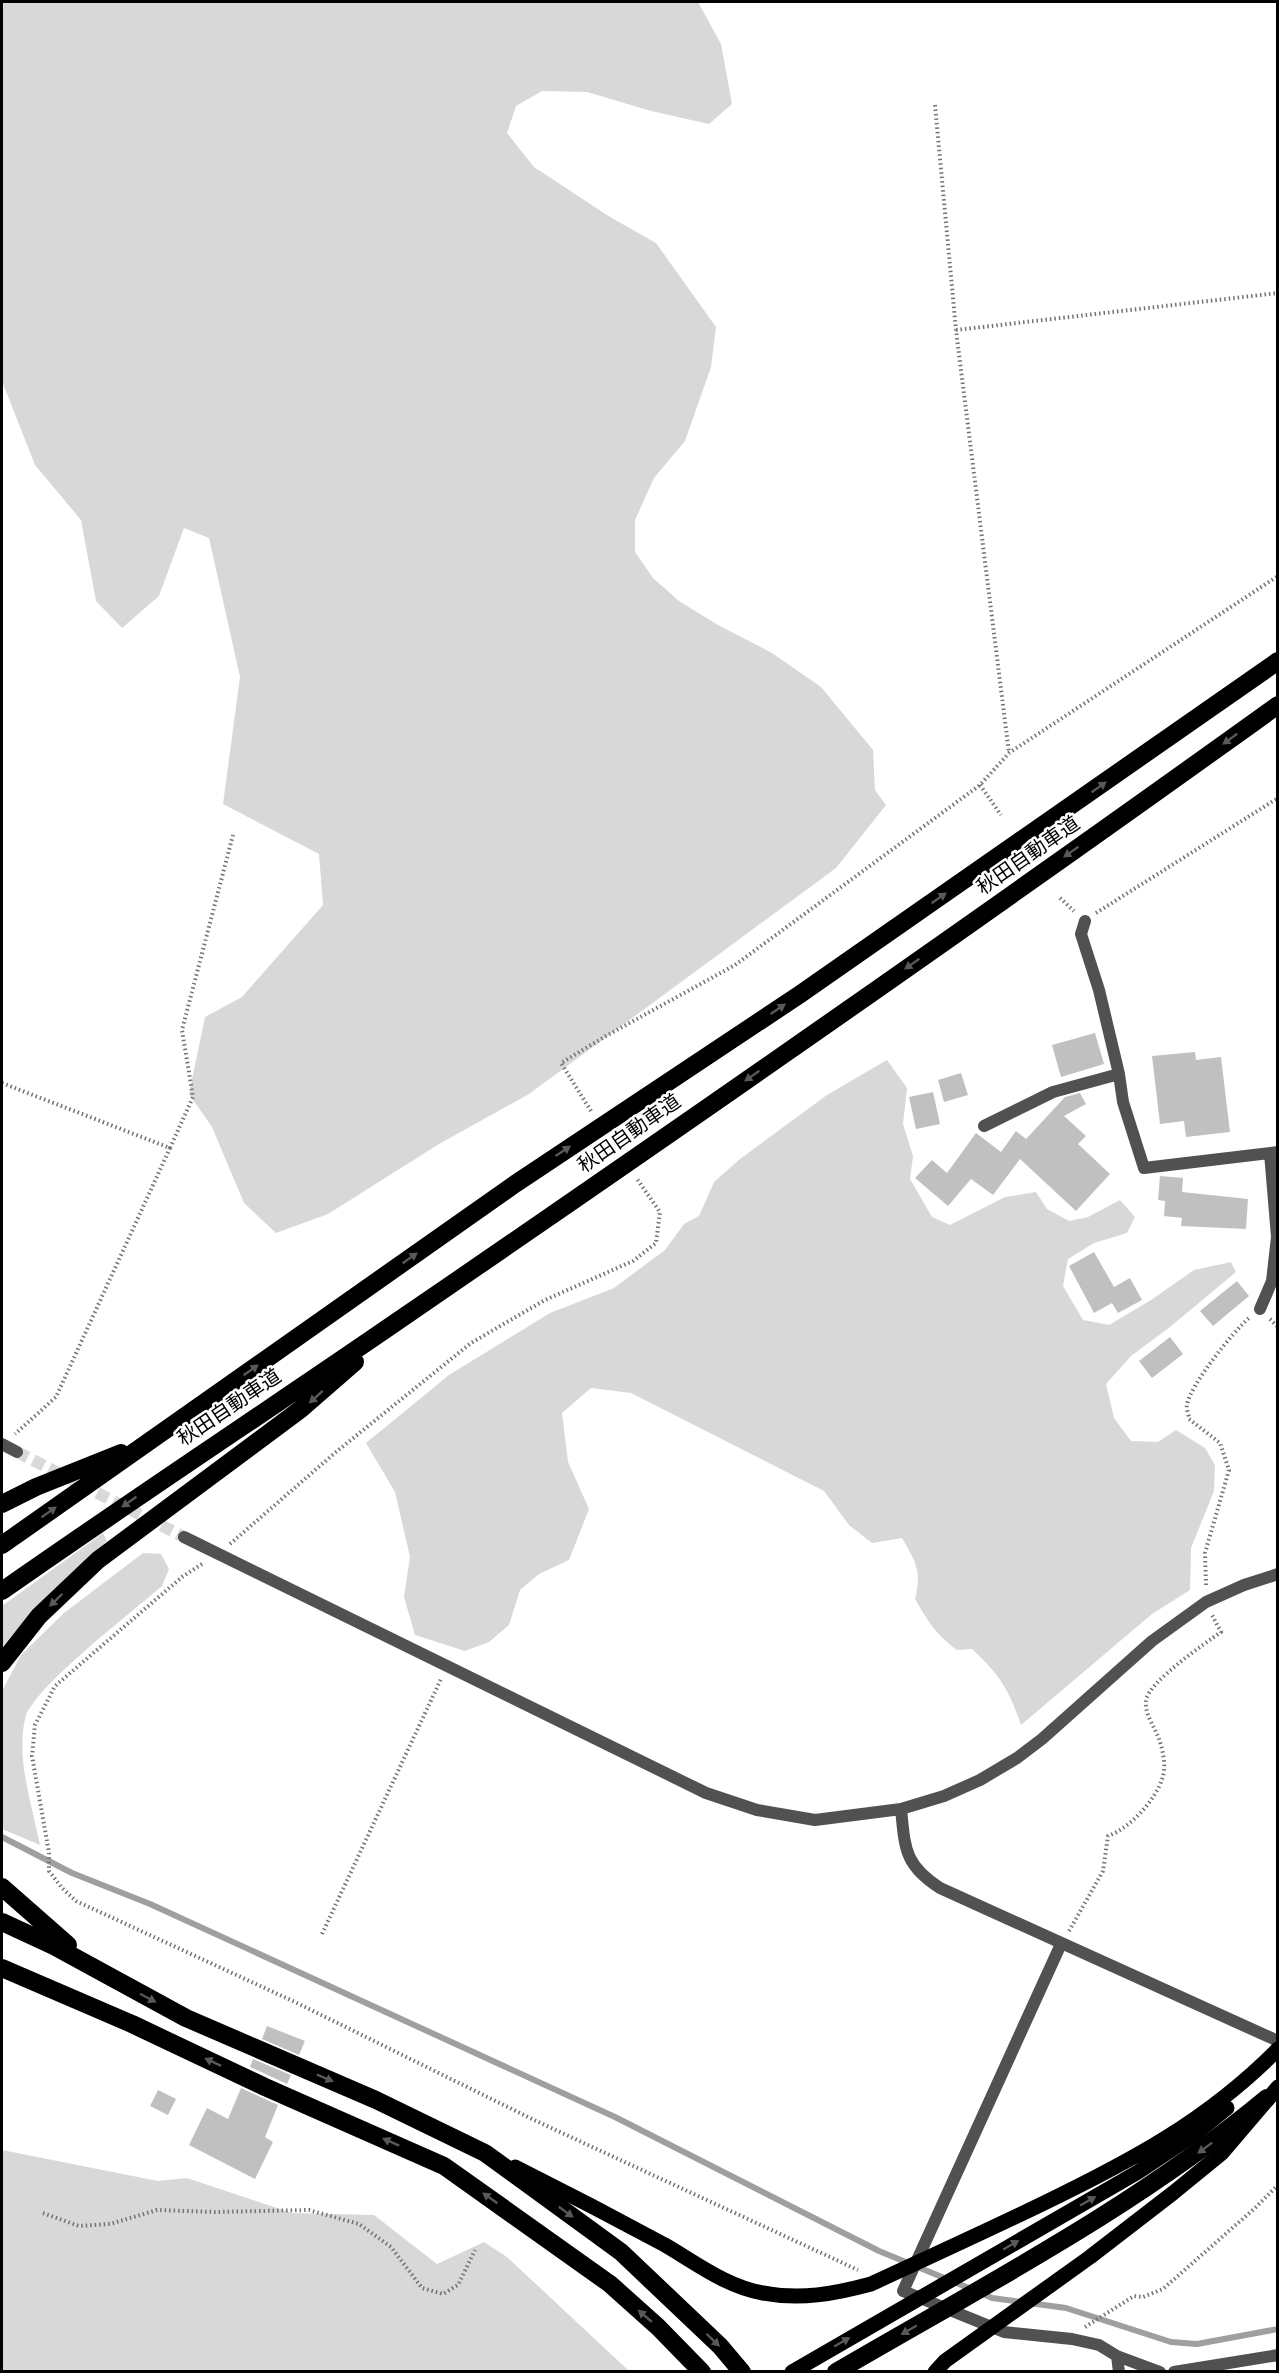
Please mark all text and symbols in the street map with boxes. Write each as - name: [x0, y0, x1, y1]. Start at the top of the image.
- one-way arrow: [1223, 733, 1239, 745]
- one-way arrow: [1091, 781, 1107, 793]
- street label: 秋田自動車道: [972, 811, 1084, 899]
- one-way arrow: [1064, 846, 1080, 858]
- one-way arrow: [931, 893, 947, 904]
- one-way arrow: [904, 958, 920, 970]
- one-way arrow: [770, 1003, 787, 1014]
- one-way arrow: [744, 1070, 760, 1082]
- street label: 秋田自動車道: [573, 1089, 685, 1177]
- one-way arrow: [555, 1145, 571, 1157]
- one-way arrow: [403, 1252, 418, 1264]
- street label: 秋田自動車道: [173, 1363, 285, 1451]
- one-way arrow: [242, 1364, 258, 1376]
- one-way arrow: [308, 1390, 323, 1403]
- one-way arrow: [122, 1496, 138, 1508]
- one-way arrow: [41, 1506, 57, 1518]
- one-way arrow: [49, 1593, 63, 1607]
- one-way arrow: [139, 1992, 157, 2002]
- one-way arrow: [204, 2058, 221, 2067]
- one-way arrow: [317, 2074, 334, 2083]
- one-way arrow: [383, 2137, 400, 2146]
- one-way arrow: [1198, 2141, 1213, 2153]
- one-way arrow: [483, 2192, 499, 2204]
- one-way arrow: [1080, 2195, 1096, 2206]
- one-way arrow: [558, 2206, 573, 2218]
- one-way arrow: [1003, 2240, 1020, 2250]
- one-way arrow: [638, 2309, 653, 2323]
- one-way arrow: [901, 2324, 917, 2335]
- one-way arrow: [706, 2332, 720, 2346]
- one-way arrow: [834, 2338, 851, 2348]

